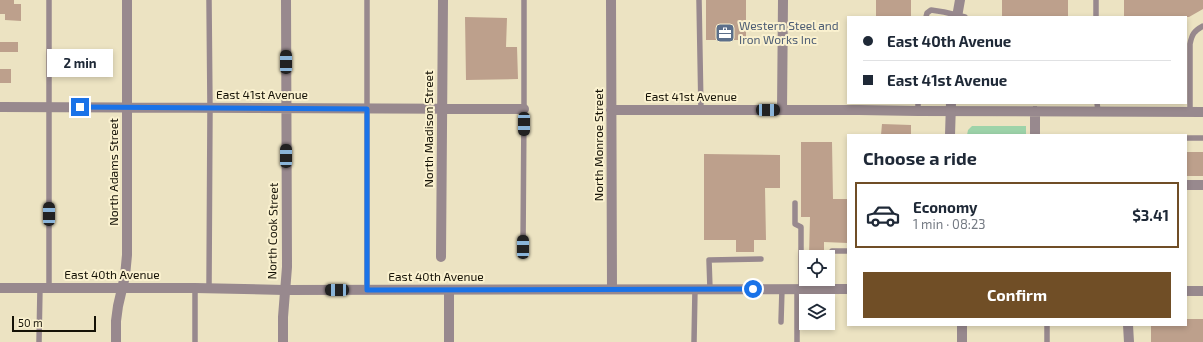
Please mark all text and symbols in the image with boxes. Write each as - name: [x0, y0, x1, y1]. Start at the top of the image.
- place label: Western Steel and Iron Works Inc: [739, 18, 839, 46]
- office icon: Western Steel and Iron Works Inc: [714, 22, 736, 44]
- text: East 40th Avenue: [887, 32, 1011, 50]
- callout: 2 min: [47, 49, 113, 77]
- car: [280, 50, 292, 74]
- text: 2 min: [63, 55, 97, 71]
- street label: North Madison Street: [421, 70, 435, 188]
- text: East 41st Avenue: [887, 71, 1007, 89]
- street label: East 41st Avenue: [216, 87, 308, 101]
- street label: North Monroe Street: [591, 88, 605, 201]
- street label: East 41st Avenue: [645, 89, 737, 103]
- route end: [71, 98, 89, 116]
- car: [756, 104, 780, 116]
- car: [518, 112, 530, 136]
- street label: North Adams Street: [106, 118, 120, 226]
- car: [280, 144, 292, 168]
- text: Choose a ride: [863, 147, 977, 169]
- street label: North Cook Street: [264, 182, 280, 279]
- icon: car: [865, 197, 901, 233]
- text: Economy: [913, 198, 978, 216]
- car: [43, 202, 55, 226]
- text: $3.41: [1132, 206, 1169, 224]
- text: 1 min · 08:23: [913, 216, 985, 232]
- car: [517, 235, 529, 259]
- map controls: [799, 250, 835, 330]
- button: locate: [799, 250, 835, 286]
- street label: East 40th Avenue: [64, 267, 160, 281]
- street label: East 40th Avenue: [388, 269, 484, 283]
- button: Confirm: [863, 272, 1171, 318]
- route start: [744, 280, 762, 298]
- car: [325, 284, 349, 296]
- button: layers: [799, 294, 835, 330]
- scale bar: [12, 314, 96, 333]
- text: 50 m: [18, 316, 43, 329]

